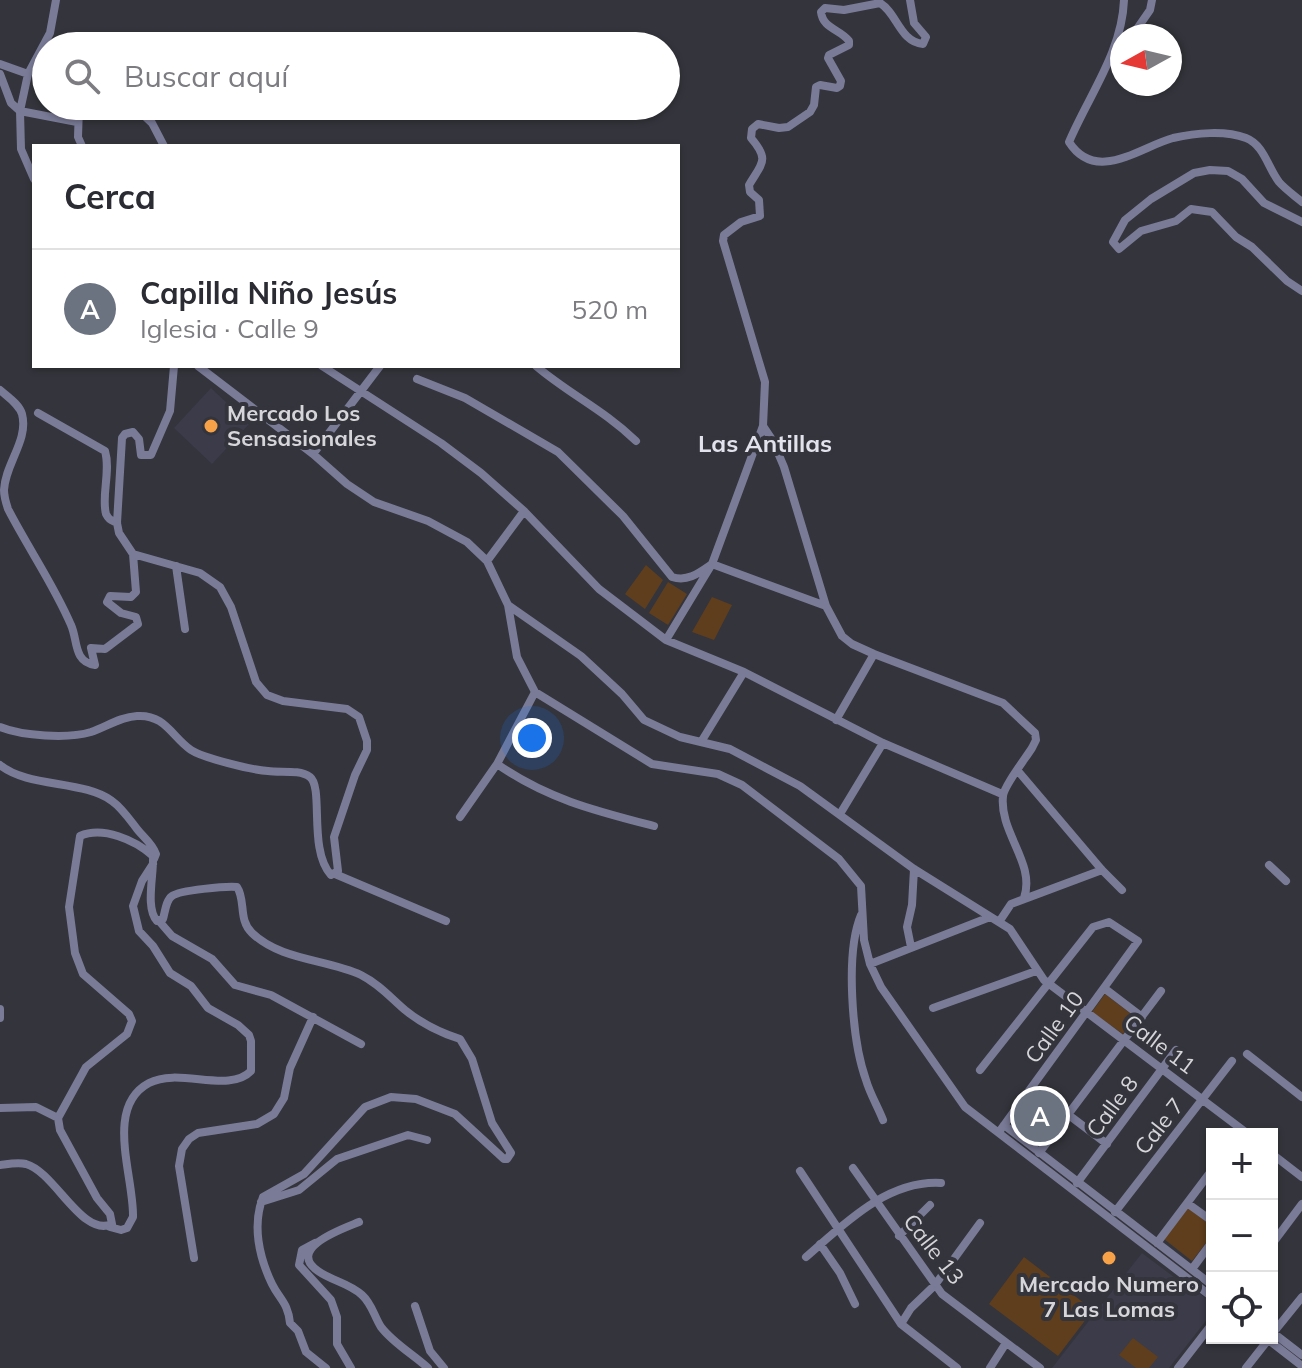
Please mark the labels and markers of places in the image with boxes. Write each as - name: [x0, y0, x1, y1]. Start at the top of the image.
- place label: Mercado Los Sensasionales: [227, 399, 377, 452]
- marker: Mercado Los Sensasionales: [202, 417, 220, 435]
- pin: A: [1014, 1086, 1066, 1146]
- marker: Mercado Numero 7 Las Lomas: [1100, 1249, 1118, 1267]
- place label: Mercado Numero 7 Las Lomas: [1019, 1270, 1199, 1323]

